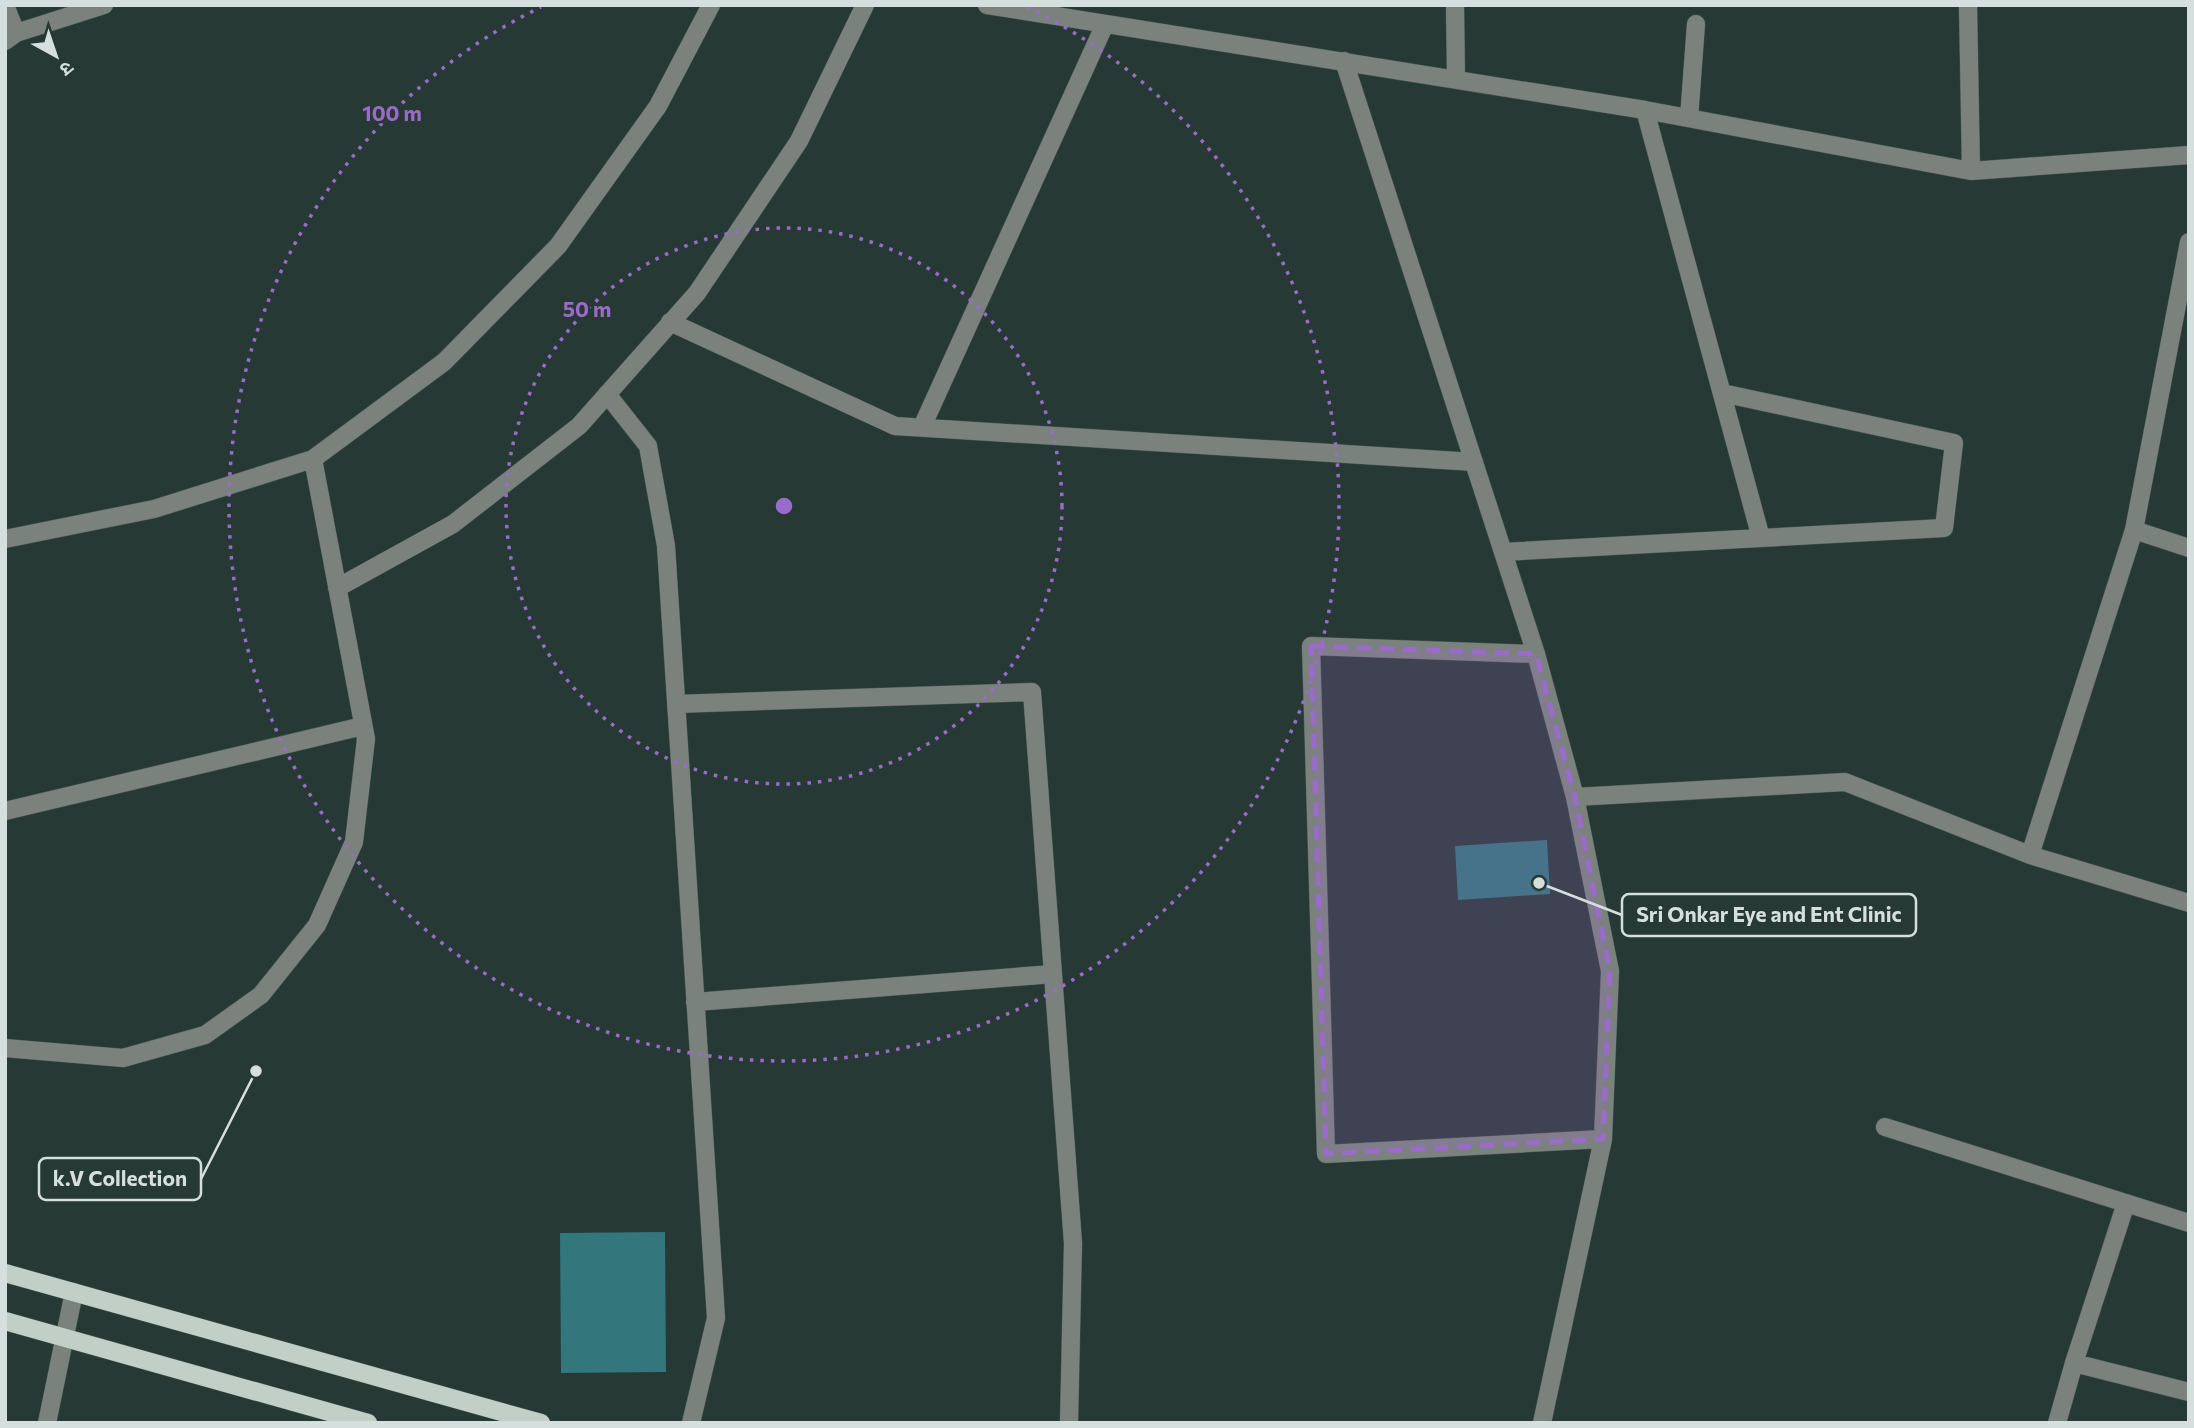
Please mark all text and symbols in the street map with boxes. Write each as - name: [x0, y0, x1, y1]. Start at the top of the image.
- north arrow: [21, 21, 91, 91]
- text: उ: [55, 57, 79, 82]
- text: 100 m: [362, 100, 422, 125]
- text: 50 m: [563, 296, 611, 321]
- centre of rings: [772, 494, 796, 518]
- callout: Sri Onkar Eye and Ent Clinic: [1622, 894, 1916, 936]
- text: Sri Onkar Eye and Ent Clinic: [1636, 901, 1902, 926]
- callout: k.V Collection: [39, 1158, 201, 1200]
- text: k.V Collection: [53, 1165, 187, 1190]

